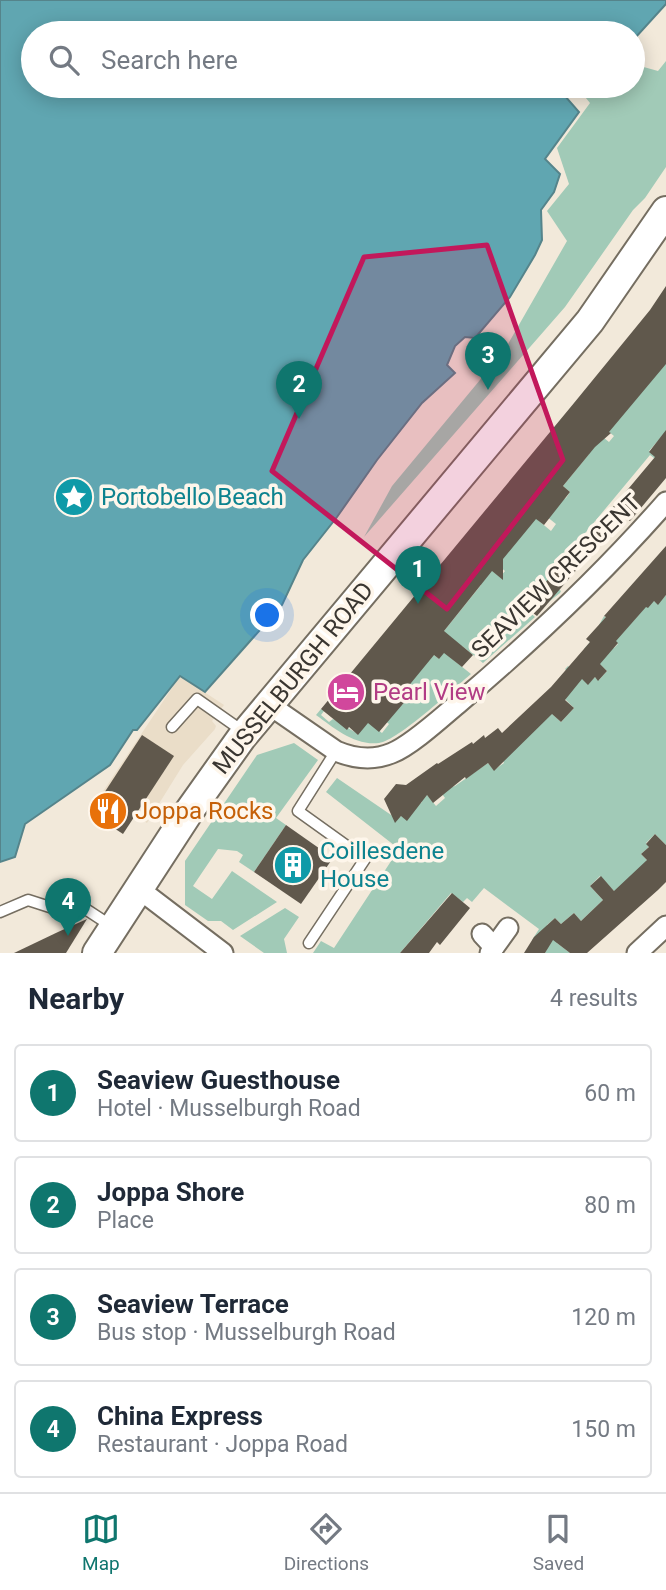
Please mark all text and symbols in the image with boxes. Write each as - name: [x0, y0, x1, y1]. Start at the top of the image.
- search box: [21, 21, 645, 98]
- icon: search: [45, 41, 83, 79]
- text: Search here: [101, 45, 238, 75]
- pin: 3: [465, 332, 511, 390]
- pin: 2: [276, 361, 322, 419]
- place icon: Portobello Beach: [53, 476, 95, 518]
- place label: Portobello Beach: [101, 483, 284, 511]
- street label: SEAVIEW CRESCENT: [466, 488, 646, 664]
- pin: 1: [395, 546, 441, 604]
- street label: MUSSELBURGH ROAD: [207, 576, 379, 780]
- your location: [250, 598, 284, 632]
- hotel icon: Pearl View: [325, 671, 367, 713]
- place label: Pearl View: [373, 678, 486, 706]
- restaurant icon: Joppa Rocks: [87, 790, 129, 832]
- place label: Joppa Rocks: [135, 797, 273, 825]
- place label: Coillesdene House: [320, 837, 444, 893]
- building icon: Coillesdene House: [272, 844, 314, 886]
- pin: 4: [45, 878, 91, 936]
- text: Nearby: [28, 981, 124, 1016]
- text: 4 results: [550, 985, 638, 1012]
- text: Seaview Guesthouse: [97, 1065, 340, 1095]
- text: 1: [46, 1080, 60, 1107]
- text: 60 m: [584, 1080, 636, 1107]
- text: Hotel · Musselburgh Road: [97, 1095, 361, 1122]
- text: Joppa Shore: [97, 1177, 244, 1207]
- text: 2: [46, 1192, 60, 1219]
- text: 80 m: [584, 1192, 636, 1219]
- text: Place: [97, 1207, 154, 1234]
- text: Seaview Terrace: [97, 1289, 289, 1319]
- text: 3: [46, 1304, 60, 1331]
- text: 120 m: [571, 1304, 636, 1331]
- text: Bus stop · Musselburgh Road: [97, 1319, 396, 1346]
- text: China Express: [97, 1401, 263, 1431]
- text: 4: [46, 1416, 60, 1443]
- text: 150 m: [571, 1416, 636, 1443]
- text: Restaurant · Joppa Road: [97, 1431, 348, 1458]
- tab: Map: [82, 1510, 120, 1575]
- tab: Directions: [284, 1510, 369, 1575]
- tab: Saved: [533, 1510, 584, 1575]

